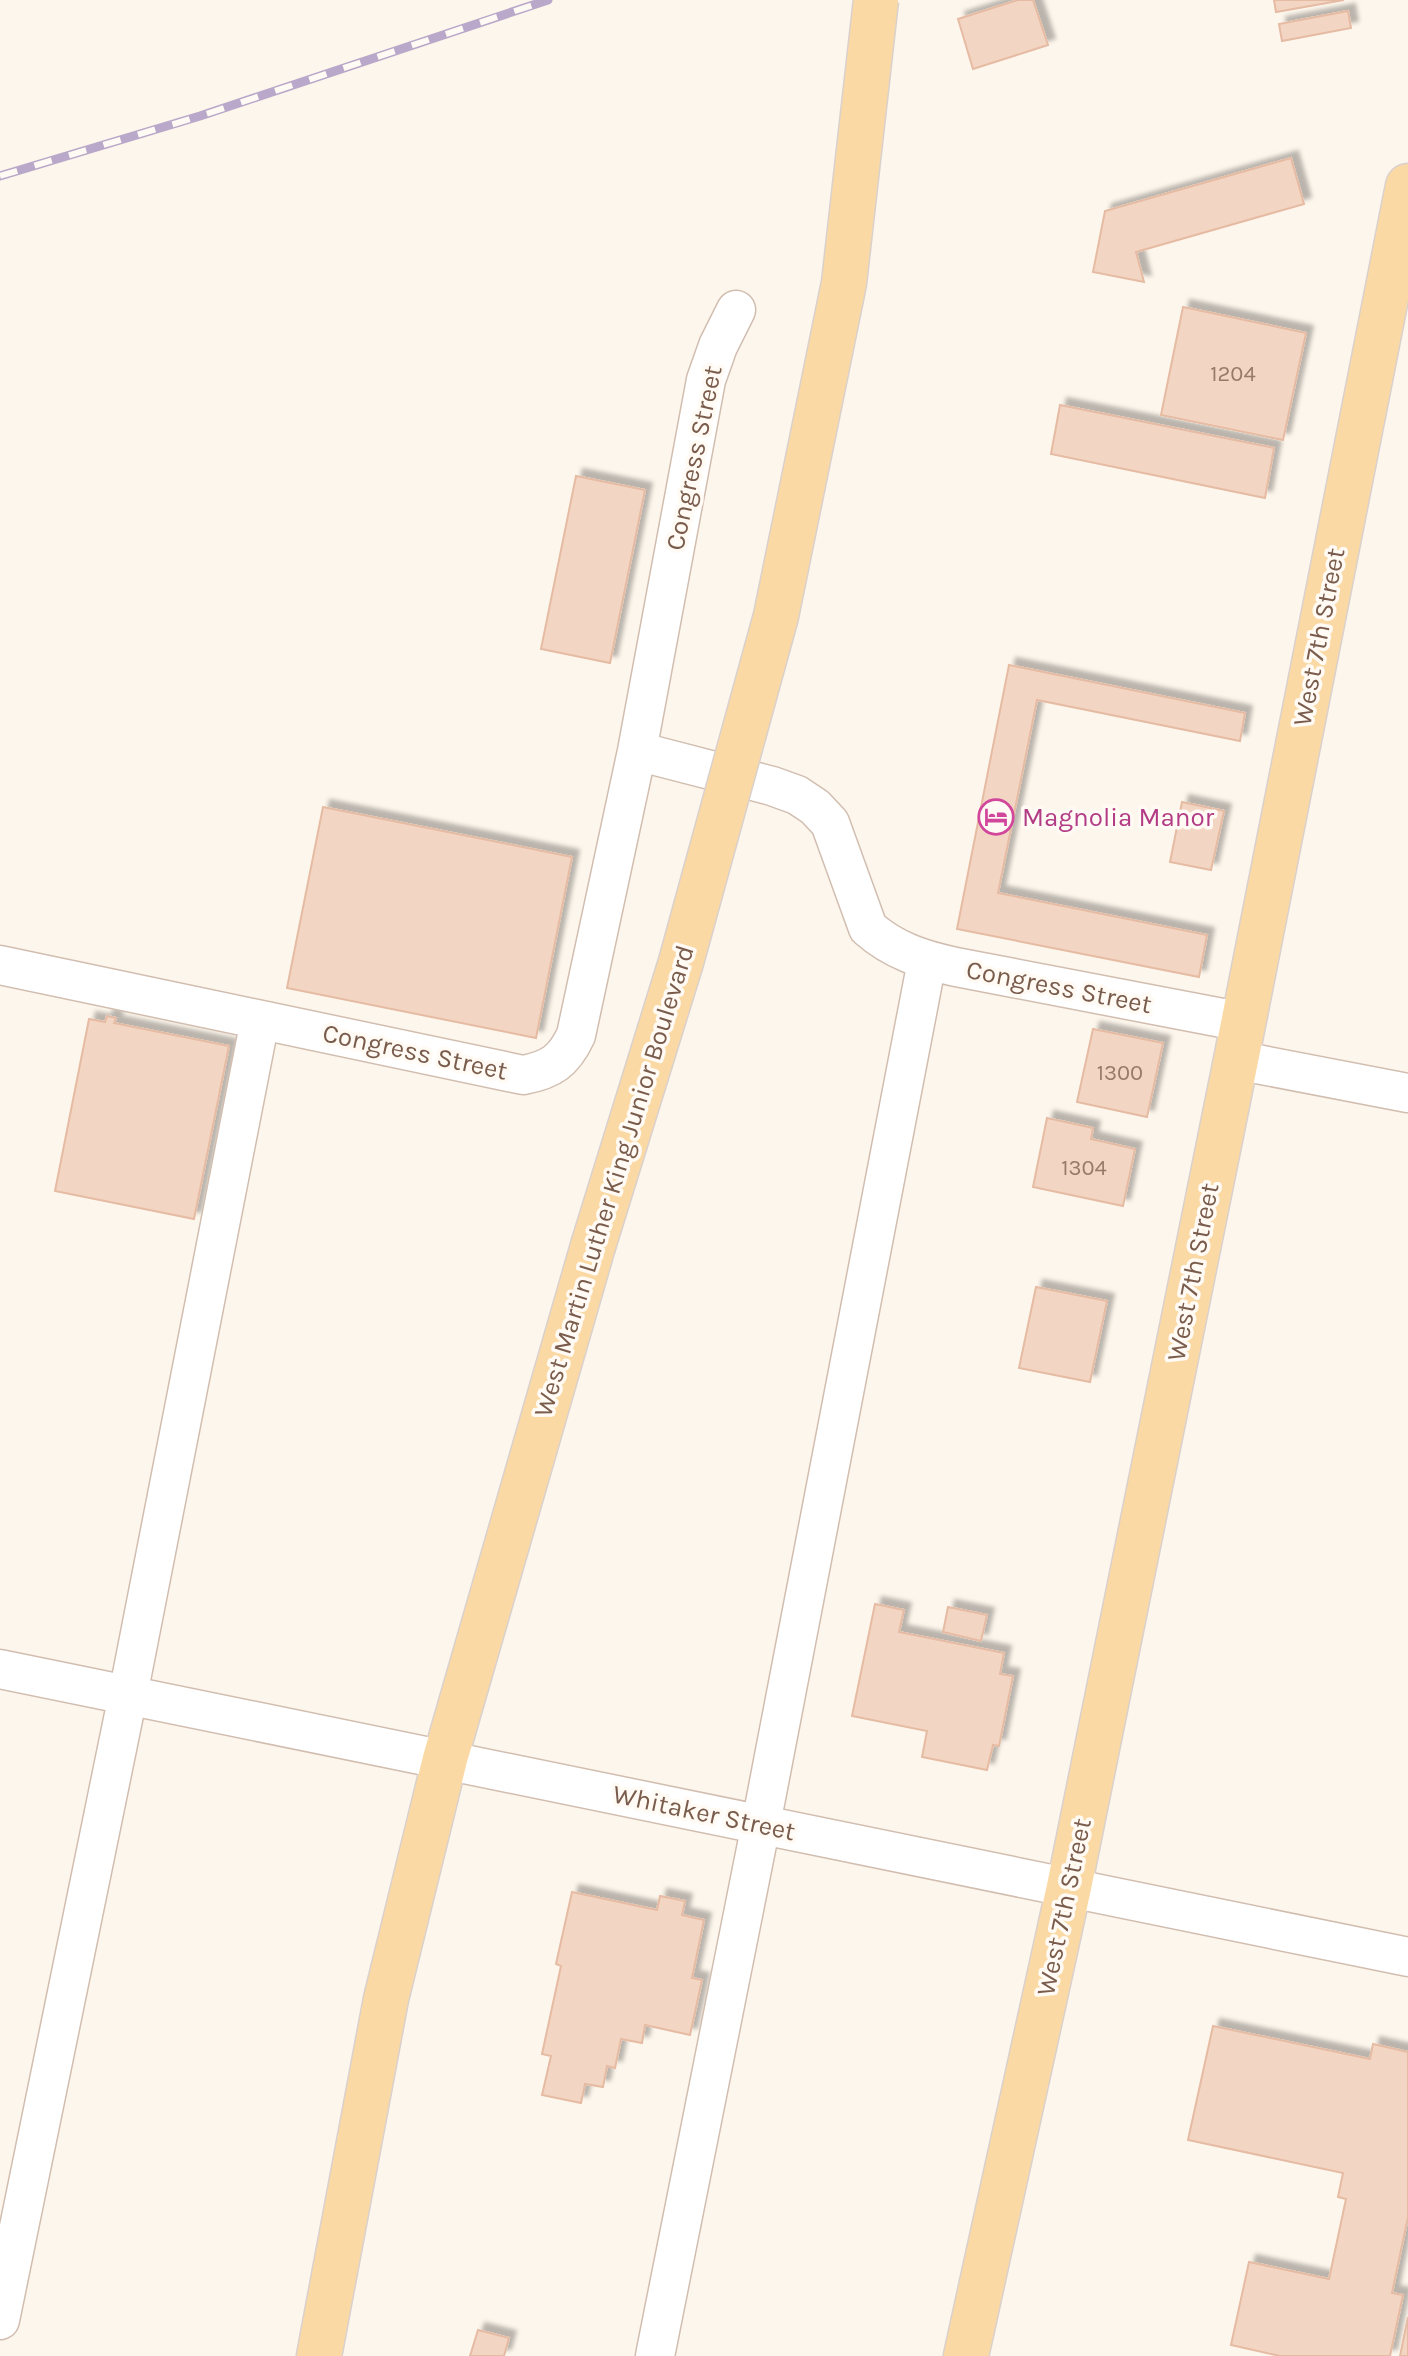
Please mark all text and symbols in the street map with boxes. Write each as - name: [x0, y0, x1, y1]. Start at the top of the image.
- house number: 1204: [1210, 361, 1256, 387]
- street label: Congress Street: [659, 363, 729, 553]
- street label: West 7th Street: [1287, 545, 1351, 729]
- hotel icon: Magnolia Manor: [977, 798, 1015, 836]
- place label: Magnolia Manor: [1022, 802, 1215, 833]
- street label: West Martin Luther King Junior Boulevard: [527, 942, 701, 1420]
- street label: Congress Street: [964, 954, 1155, 1020]
- street label: Congress Street: [320, 1017, 510, 1087]
- house number: 1300: [1097, 1060, 1143, 1086]
- house number: 1304: [1061, 1155, 1107, 1181]
- street label: West 7th Street: [1161, 1180, 1225, 1364]
- street label: Whitaker Street: [610, 1779, 798, 1848]
- street label: West 7th Street: [1030, 1815, 1098, 1999]

